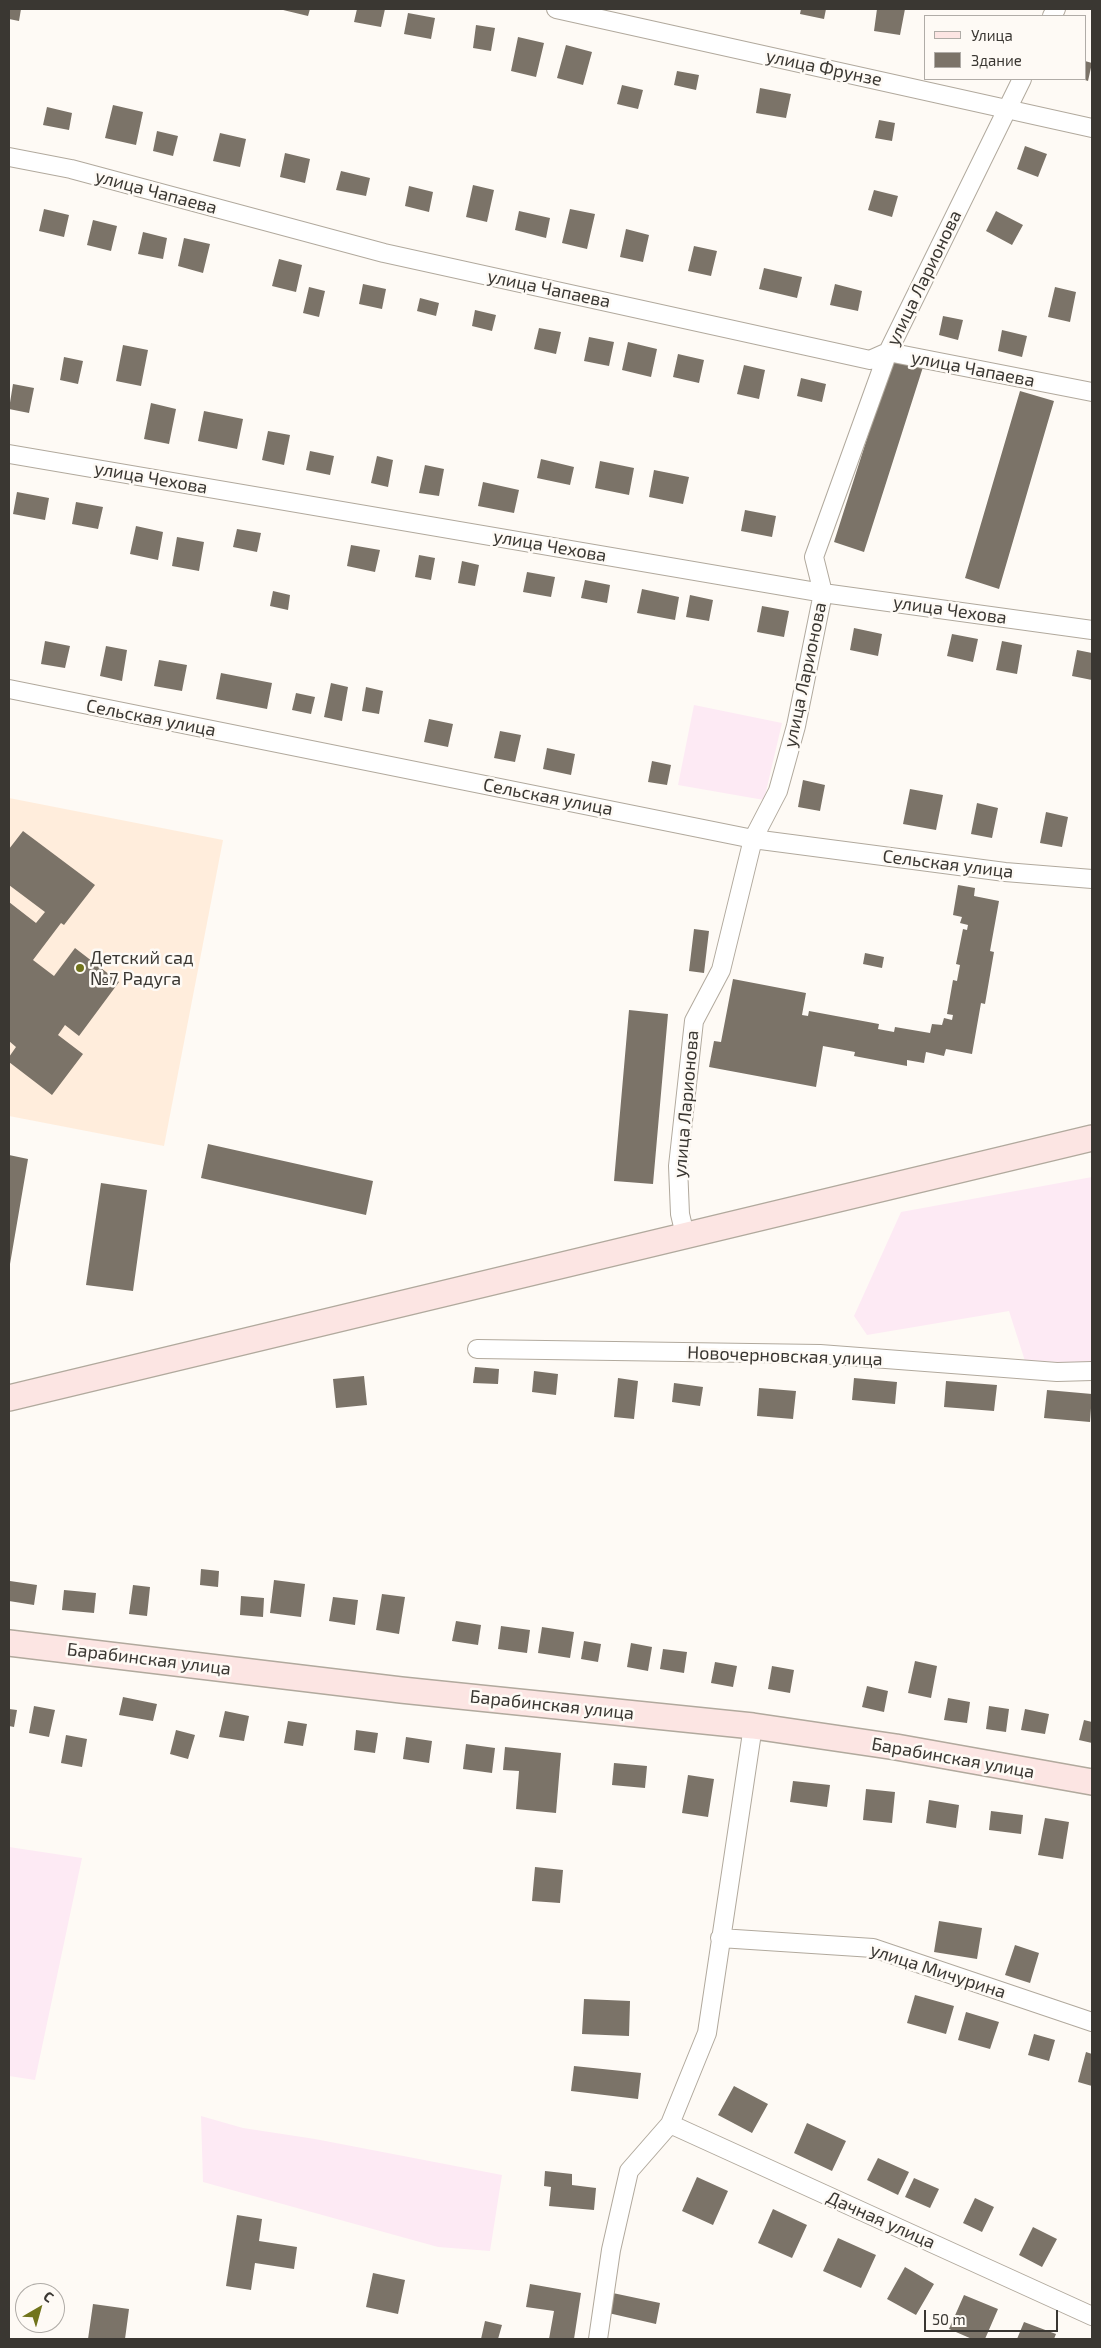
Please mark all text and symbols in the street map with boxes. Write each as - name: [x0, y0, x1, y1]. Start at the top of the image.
- legend: [924, 15, 1086, 80]
- text: Улица: [971, 26, 1013, 44]
- street label: улица Фрунзе: [764, 45, 884, 91]
- text: Здание: [971, 51, 1022, 69]
- street label: улица Чапаева: [93, 165, 219, 219]
- street label: улица Ларионова: [882, 207, 966, 349]
- street label: улица Чапаева: [485, 265, 613, 313]
- street label: улица Чапаева: [909, 346, 1037, 392]
- street label: улица Чехова: [93, 457, 209, 499]
- street label: улица Чехова: [492, 525, 608, 567]
- street label: улица Чехова: [892, 591, 1008, 629]
- street label: улица Ларионова: [779, 600, 831, 750]
- street label: Сельская улица: [84, 695, 218, 741]
- street label: Сельская улица: [481, 774, 615, 820]
- street label: Сельская улица: [881, 845, 1015, 883]
- place label: Детский сад №7 Радуга: [90, 947, 194, 990]
- marker: Детский сад №7 Радуга: [74, 962, 86, 974]
- street label: улица Ларионова: [669, 1029, 703, 1179]
- street label: Новочерновская улица: [687, 1342, 883, 1370]
- street label: Барабинская улица: [66, 1638, 232, 1680]
- street label: Барабинская улица: [469, 1686, 635, 1724]
- street label: Барабинская улица: [870, 1733, 1036, 1783]
- street label: улица Мичурина: [867, 1939, 1009, 2003]
- street label: Дачная улица: [823, 2186, 939, 2254]
- north arrow: [15, 2283, 65, 2333]
- text: С: [40, 2287, 57, 2306]
- scale bar: [926, 2300, 1060, 2332]
- text: 50 m: [932, 2310, 966, 2328]

